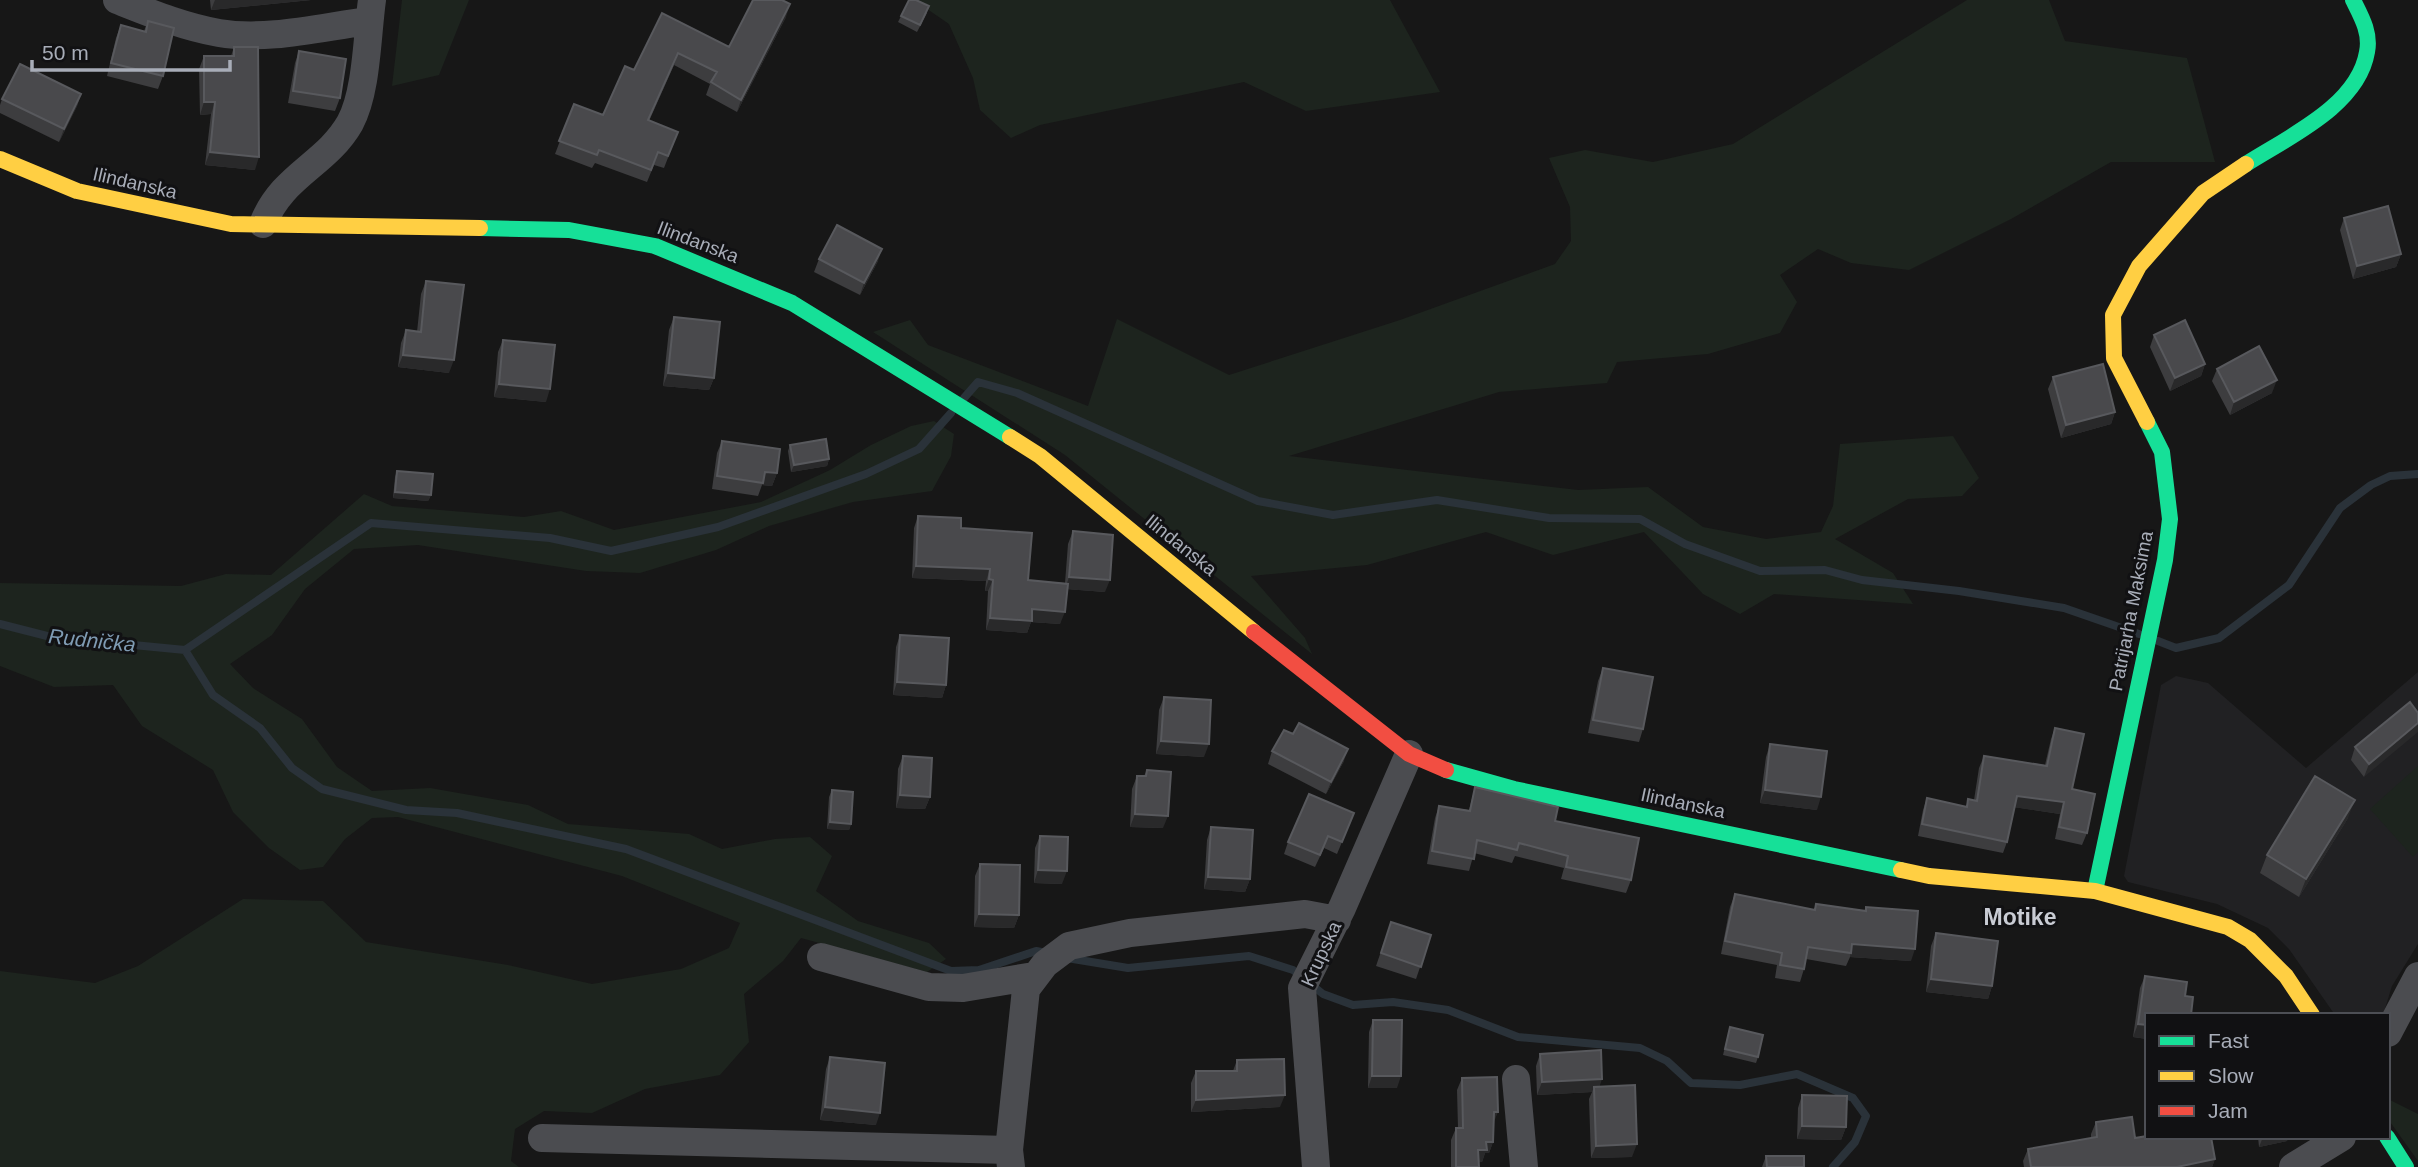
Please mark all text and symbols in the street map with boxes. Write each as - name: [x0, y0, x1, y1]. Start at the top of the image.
- scale bar: [32, 28, 229, 72]
- text: 50 m: [42, 41, 89, 64]
- street label: Ilindanska: [91, 163, 179, 203]
- street label: Ilindanska: [654, 217, 742, 267]
- street label: Ilindanska: [1141, 510, 1221, 580]
- street label: Patrijarha Maksima: [2105, 529, 2157, 693]
- water label: Rudnička: [47, 624, 137, 656]
- street label: Ilindanska: [1639, 784, 1727, 822]
- district label: Motike: [1984, 904, 2056, 930]
- street label: Krupska: [1297, 918, 1345, 990]
- legend: [2145, 1013, 2390, 1139]
- text: Fast: [2208, 1029, 2249, 1052]
- text: Slow: [2208, 1064, 2254, 1087]
- text: Jam: [2208, 1099, 2248, 1122]

